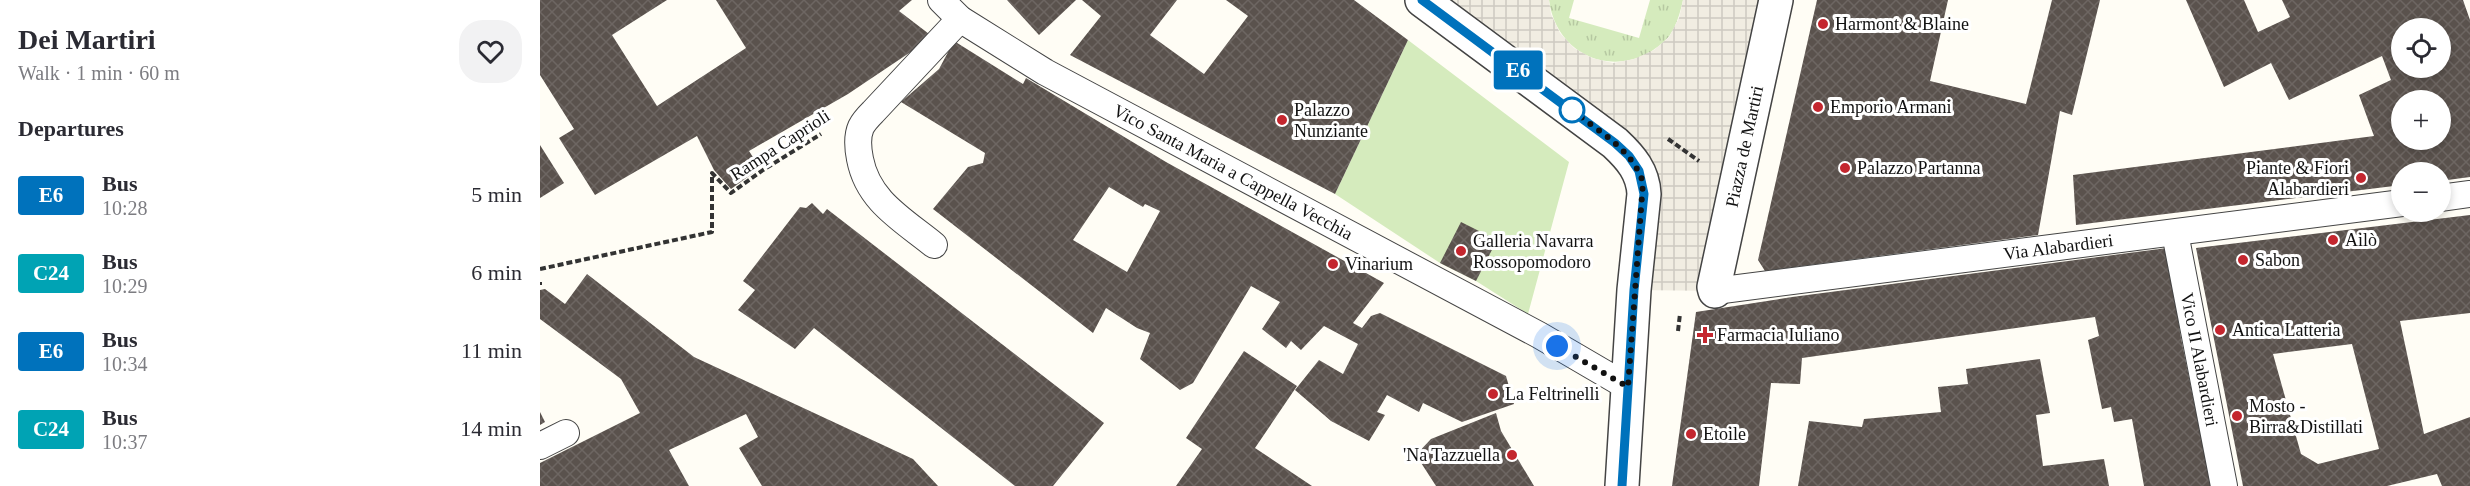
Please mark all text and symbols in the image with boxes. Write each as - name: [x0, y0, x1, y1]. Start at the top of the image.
- place label: Harmont & Blaine: [1835, 14, 1969, 34]
- marker: Harmont & Blaine: [1816, 17, 1830, 31]
- map controls: [2391, 18, 2451, 222]
- button: locate: [2391, 18, 2451, 78]
- button: heart: [459, 20, 522, 83]
- text: Dei Martiri: [18, 24, 156, 55]
- line badge: E6: [1491, 50, 1545, 90]
- text: E6: [1506, 58, 1530, 82]
- text: Walk · 1 min · 60 m: [18, 62, 180, 84]
- street label: Piazza de Martiri: [1722, 84, 1767, 209]
- button: +: [2391, 90, 2451, 150]
- unlabelled marker: [1559, 97, 1585, 123]
- place label: Emporio Armani: [1830, 97, 1951, 117]
- street label: Vico Santa Maria a Cappella Vecchia: [1110, 100, 1356, 244]
- place label: Palazzo Nunziante: [1294, 100, 1368, 141]
- marker: Emporio Armani: [1811, 100, 1825, 114]
- street label: Rampa Caprioli: [727, 105, 833, 185]
- marker: Palazzo Nunziante: [1275, 113, 1289, 127]
- text: Departures: [18, 116, 124, 141]
- place label: Palazzo Partanna: [1857, 158, 1980, 178]
- place label: Piante & Fiori Alabardieri: [2246, 158, 2349, 199]
- marker: Palazzo Partanna: [1838, 161, 1852, 175]
- button: −: [2391, 162, 2451, 222]
- text: Bus: [102, 171, 137, 196]
- marker: Piante & Fiori Alabardieri: [2354, 171, 2368, 185]
- text: 5 min: [471, 182, 522, 207]
- text: E6: [39, 183, 63, 207]
- text: 10:28: [102, 197, 148, 219]
- street label: Via Alabardieri: [2002, 230, 2114, 264]
- place label: Ailò: [2345, 230, 2377, 250]
- place label: Galleria Navarra Rossopomodoro: [1473, 231, 1593, 272]
- marker: Ailò: [2326, 233, 2340, 247]
- marker: Galleria Navarra Rossopomodoro: [1454, 244, 1468, 258]
- text: Bus: [102, 249, 137, 274]
- place label: Sabon: [2255, 250, 2300, 270]
- marker: Sabon: [2236, 253, 2250, 267]
- place label: Vinarium: [1345, 254, 1413, 274]
- marker: Vinarium: [1326, 257, 1340, 271]
- text: 6 min: [471, 260, 522, 285]
- text: C24: [33, 261, 69, 285]
- text: 10:29: [102, 275, 148, 297]
- street label: Vico II Alabardieri: [2177, 291, 2222, 428]
- place label: Antica Latteria: [2232, 320, 2340, 340]
- marker: Antica Latteria: [2213, 323, 2227, 337]
- place label: Farmacia Iuliano: [1717, 325, 1839, 345]
- text: Bus: [102, 327, 137, 352]
- marker: Farmacia Iuliano: [1698, 328, 1712, 342]
- your location: [1542, 331, 1572, 361]
- text: 11 min: [461, 338, 522, 363]
- text: E6: [39, 339, 63, 363]
- text: 10:34: [102, 353, 148, 375]
- place label: La Feltrinelli: [1505, 384, 1599, 404]
- marker: La Feltrinelli: [1486, 387, 1500, 401]
- place label: Mosto - Birra&Distillati: [2249, 396, 2363, 437]
- text: Bus: [102, 405, 137, 430]
- marker: Mosto - Birra&Distillati: [2230, 409, 2244, 423]
- text: 14 min: [460, 416, 522, 441]
- text: C24: [33, 417, 69, 441]
- place label: Etoile: [1703, 424, 1746, 444]
- marker: Etoile: [1684, 427, 1698, 441]
- text: 10:37: [102, 431, 148, 453]
- place label: 'Na Tazzuella: [1403, 445, 1500, 465]
- marker: 'Na Tazzuella: [1505, 448, 1519, 462]

